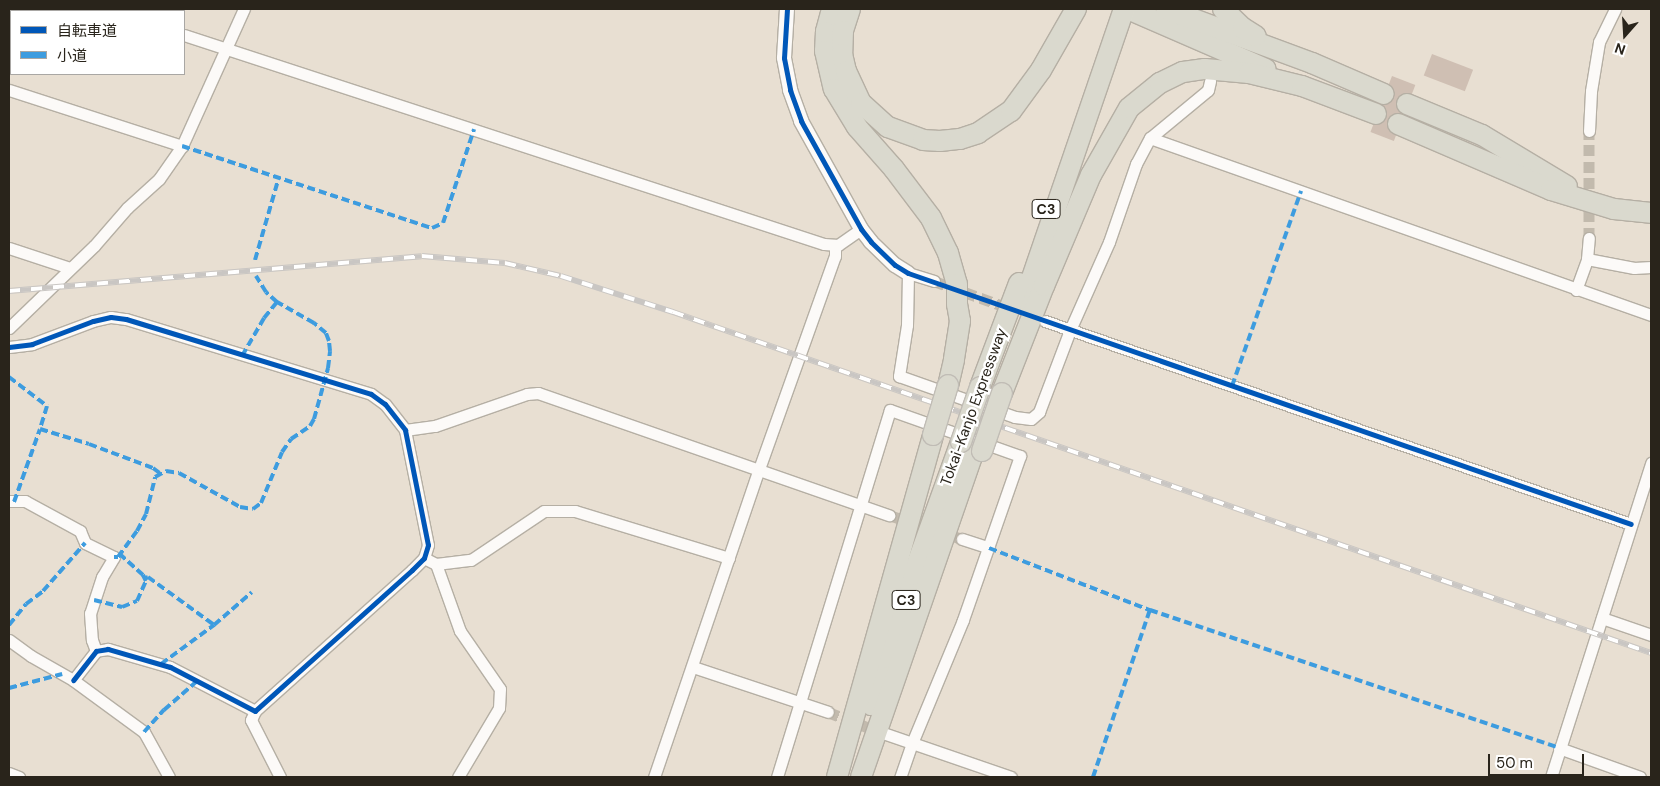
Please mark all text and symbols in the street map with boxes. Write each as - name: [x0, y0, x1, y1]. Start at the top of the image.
- legend: [10, 10, 185, 75]
- north arrow: [1600, 10, 1650, 60]
- text: 自転車道: [57, 21, 117, 41]
- text: N: [1612, 39, 1628, 59]
- text: 小道: [57, 46, 87, 66]
- road number: C3: [1031, 198, 1061, 220]
- street label: Tokai-Kanjo Expressway: [937, 326, 1011, 488]
- road number: C3: [891, 588, 921, 612]
- scale bar: [1490, 744, 1586, 776]
- text: 50 m: [1496, 753, 1533, 773]

